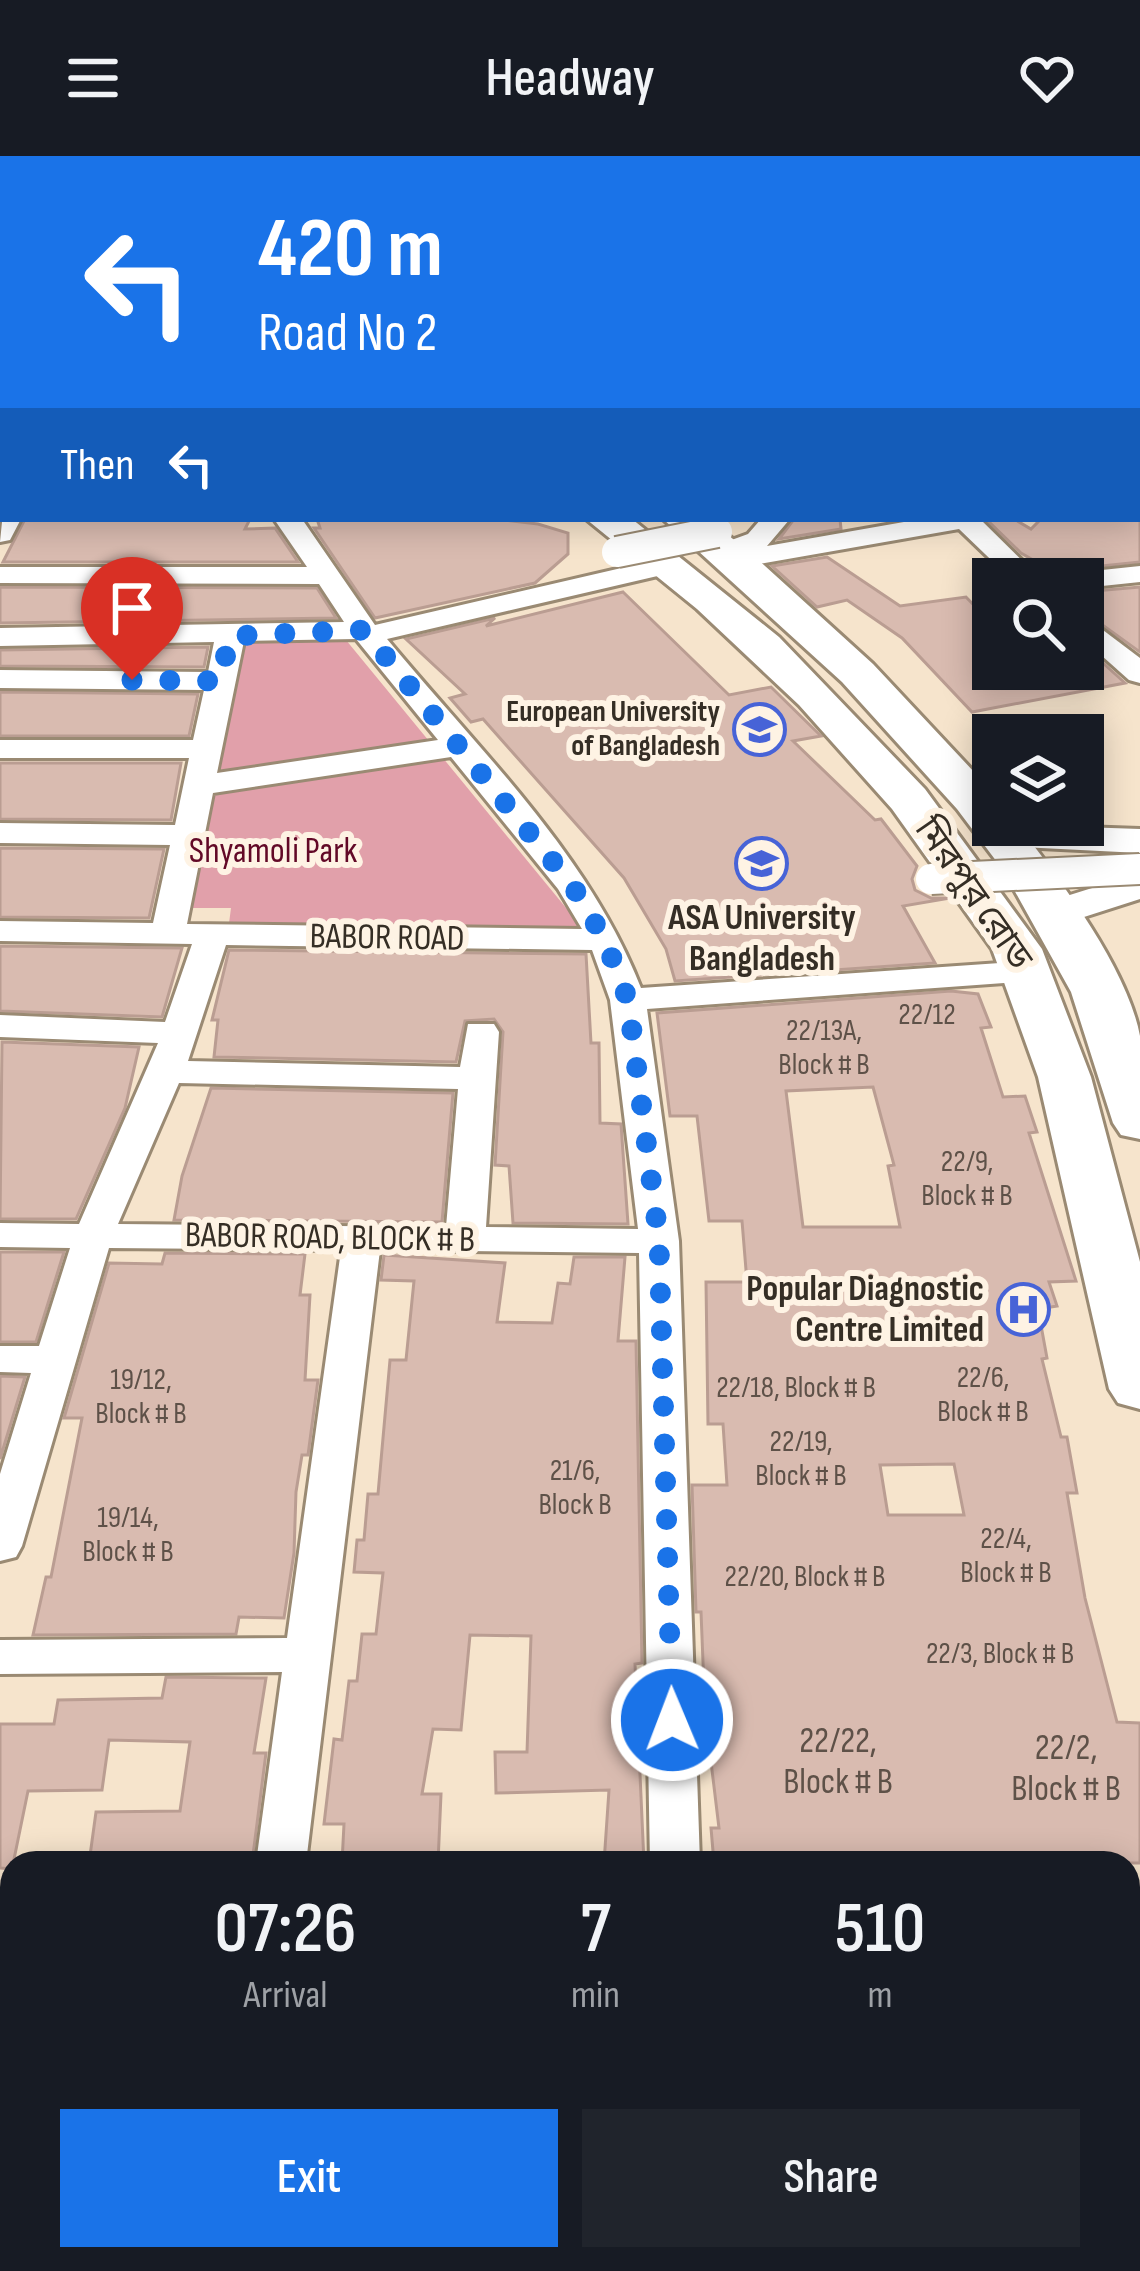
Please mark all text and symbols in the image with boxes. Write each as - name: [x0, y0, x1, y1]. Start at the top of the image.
- icon: menu: [60, 45, 126, 111]
- icon: heart: [1014, 45, 1080, 111]
- text: Headway: [485, 46, 655, 111]
- text: 420 m: [258, 199, 443, 300]
- icon: left: [60, 204, 216, 360]
- text: Road No 2: [258, 301, 437, 366]
- icon: left: [158, 432, 224, 498]
- text: Then: [60, 438, 134, 493]
- pin: [81, 557, 183, 680]
- map controls: [972, 558, 1104, 846]
- button: search: [972, 558, 1104, 690]
- icon: arrive: [99, 575, 165, 641]
- place label: European University of Bangladesh: [506, 694, 721, 764]
- school or university icon: European University of Bangladesh: [731, 701, 787, 757]
- button: layers: [972, 714, 1104, 846]
- street label: মিরপুর রোড: [904, 808, 1043, 979]
- park label: Shyamoli Park: [189, 830, 357, 873]
- school or university icon: ASA University Bangladesh: [734, 835, 790, 891]
- place label: ASA University Bangladesh: [667, 897, 856, 981]
- street label: BABOR ROAD: [309, 915, 465, 961]
- house number: 22/12: [898, 997, 956, 1033]
- house number: 22/13A, Block # B: [778, 1013, 870, 1083]
- house number: 22/9, Block # B: [921, 1144, 1013, 1214]
- street label: BABOR ROAD, BLOCK # B: [185, 1214, 475, 1262]
- place label: Popular Diagnostic Centre Limited: [746, 1268, 984, 1352]
- hospital icon: Popular Diagnostic Centre Limited: [995, 1282, 1051, 1338]
- house number: 22/6, Block # B: [937, 1360, 1029, 1430]
- house number: 19/12, Block # B: [95, 1362, 187, 1432]
- house number: 22/18, Block # B: [716, 1370, 876, 1406]
- house number: 22/19, Block # B: [755, 1424, 847, 1494]
- house number: 21/6, Block B: [539, 1453, 611, 1523]
- house number: 19/14, Block # B: [82, 1500, 174, 1570]
- house number: 22/4, Block # B: [960, 1521, 1052, 1591]
- house number: 22/20, Block # B: [725, 1559, 885, 1595]
- house number: 22/3, Block # B: [926, 1636, 1074, 1672]
- position arrow: [609, 1657, 735, 1783]
- house number: 22/22, Block # B: [783, 1720, 893, 1804]
- house number: 22/2, Block # B: [1011, 1727, 1121, 1811]
- text: 07:26: [215, 1886, 356, 1973]
- text: 7: [580, 1886, 611, 1973]
- text: 510: [835, 1886, 925, 1973]
- text: Arrival: [244, 1972, 327, 2019]
- text: min: [571, 1972, 620, 2019]
- text: m: [867, 1972, 893, 2019]
- button: Exit: [60, 2109, 558, 2247]
- button: Share: [582, 2109, 1080, 2247]

